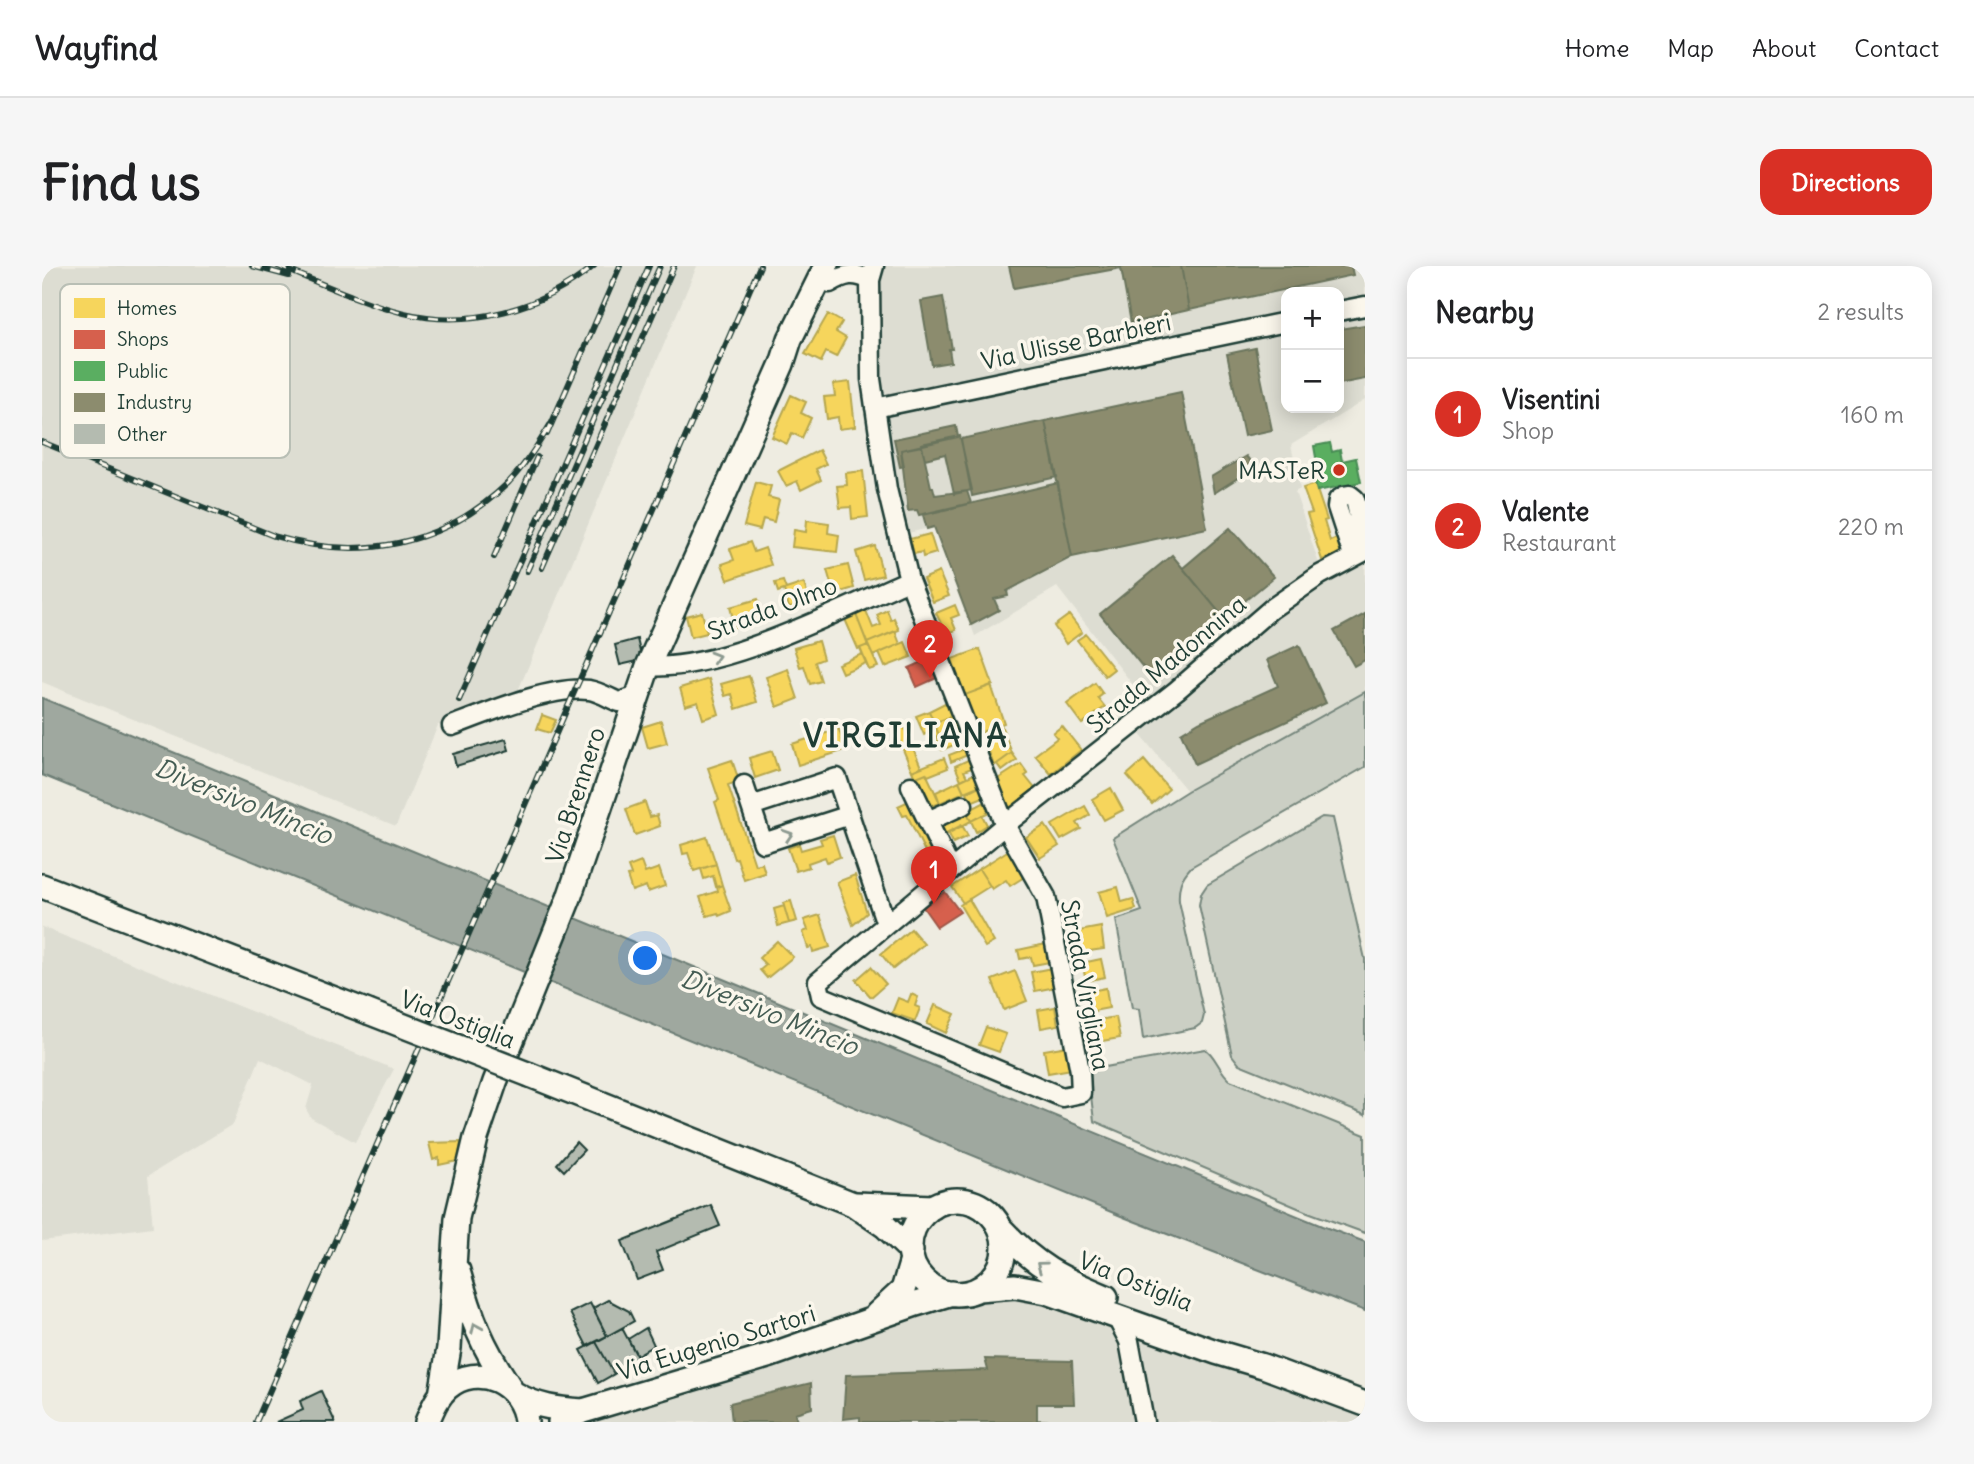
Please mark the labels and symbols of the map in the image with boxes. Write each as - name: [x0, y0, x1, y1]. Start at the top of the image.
- legend: [60, 284, 290, 458]
- text: Homes: [117, 296, 177, 320]
- street label: Via Ulisse Barbieri: [978, 306, 1174, 376]
- text: Shops: [117, 327, 169, 351]
- text: Public: [117, 359, 168, 383]
- text: Industry: [117, 390, 192, 414]
- text: Other: [117, 422, 167, 446]
- place label: MASTeR: [1238, 455, 1325, 485]
- marker: MASTeR: [1331, 462, 1347, 478]
- street label: Strada Olmo: [703, 570, 841, 646]
- street label: Strada Madonnina: [1080, 589, 1252, 739]
- pin: 2: [907, 620, 953, 678]
- one-way arrow: [708, 650, 720, 665]
- district label: VIRGILIANA: [803, 715, 1009, 756]
- street label: Via Brennero: [539, 723, 611, 867]
- water label: Diversivo Mincio: [151, 750, 339, 852]
- one-way arrow: [781, 828, 793, 843]
- pin: 1: [911, 846, 957, 904]
- street label: Strada Virgliana: [1055, 897, 1117, 1073]
- your location: [628, 941, 662, 975]
- water label: Diversivo Mincio: [677, 961, 865, 1063]
- street label: Via Ostiglia: [396, 983, 520, 1055]
- street label: Via Ostiglia: [1074, 1245, 1198, 1317]
- one-way arrow: [1036, 1262, 1049, 1274]
- street label: Via Eugenio Sartori: [613, 1298, 819, 1386]
- one-way arrow: [470, 1323, 484, 1335]

